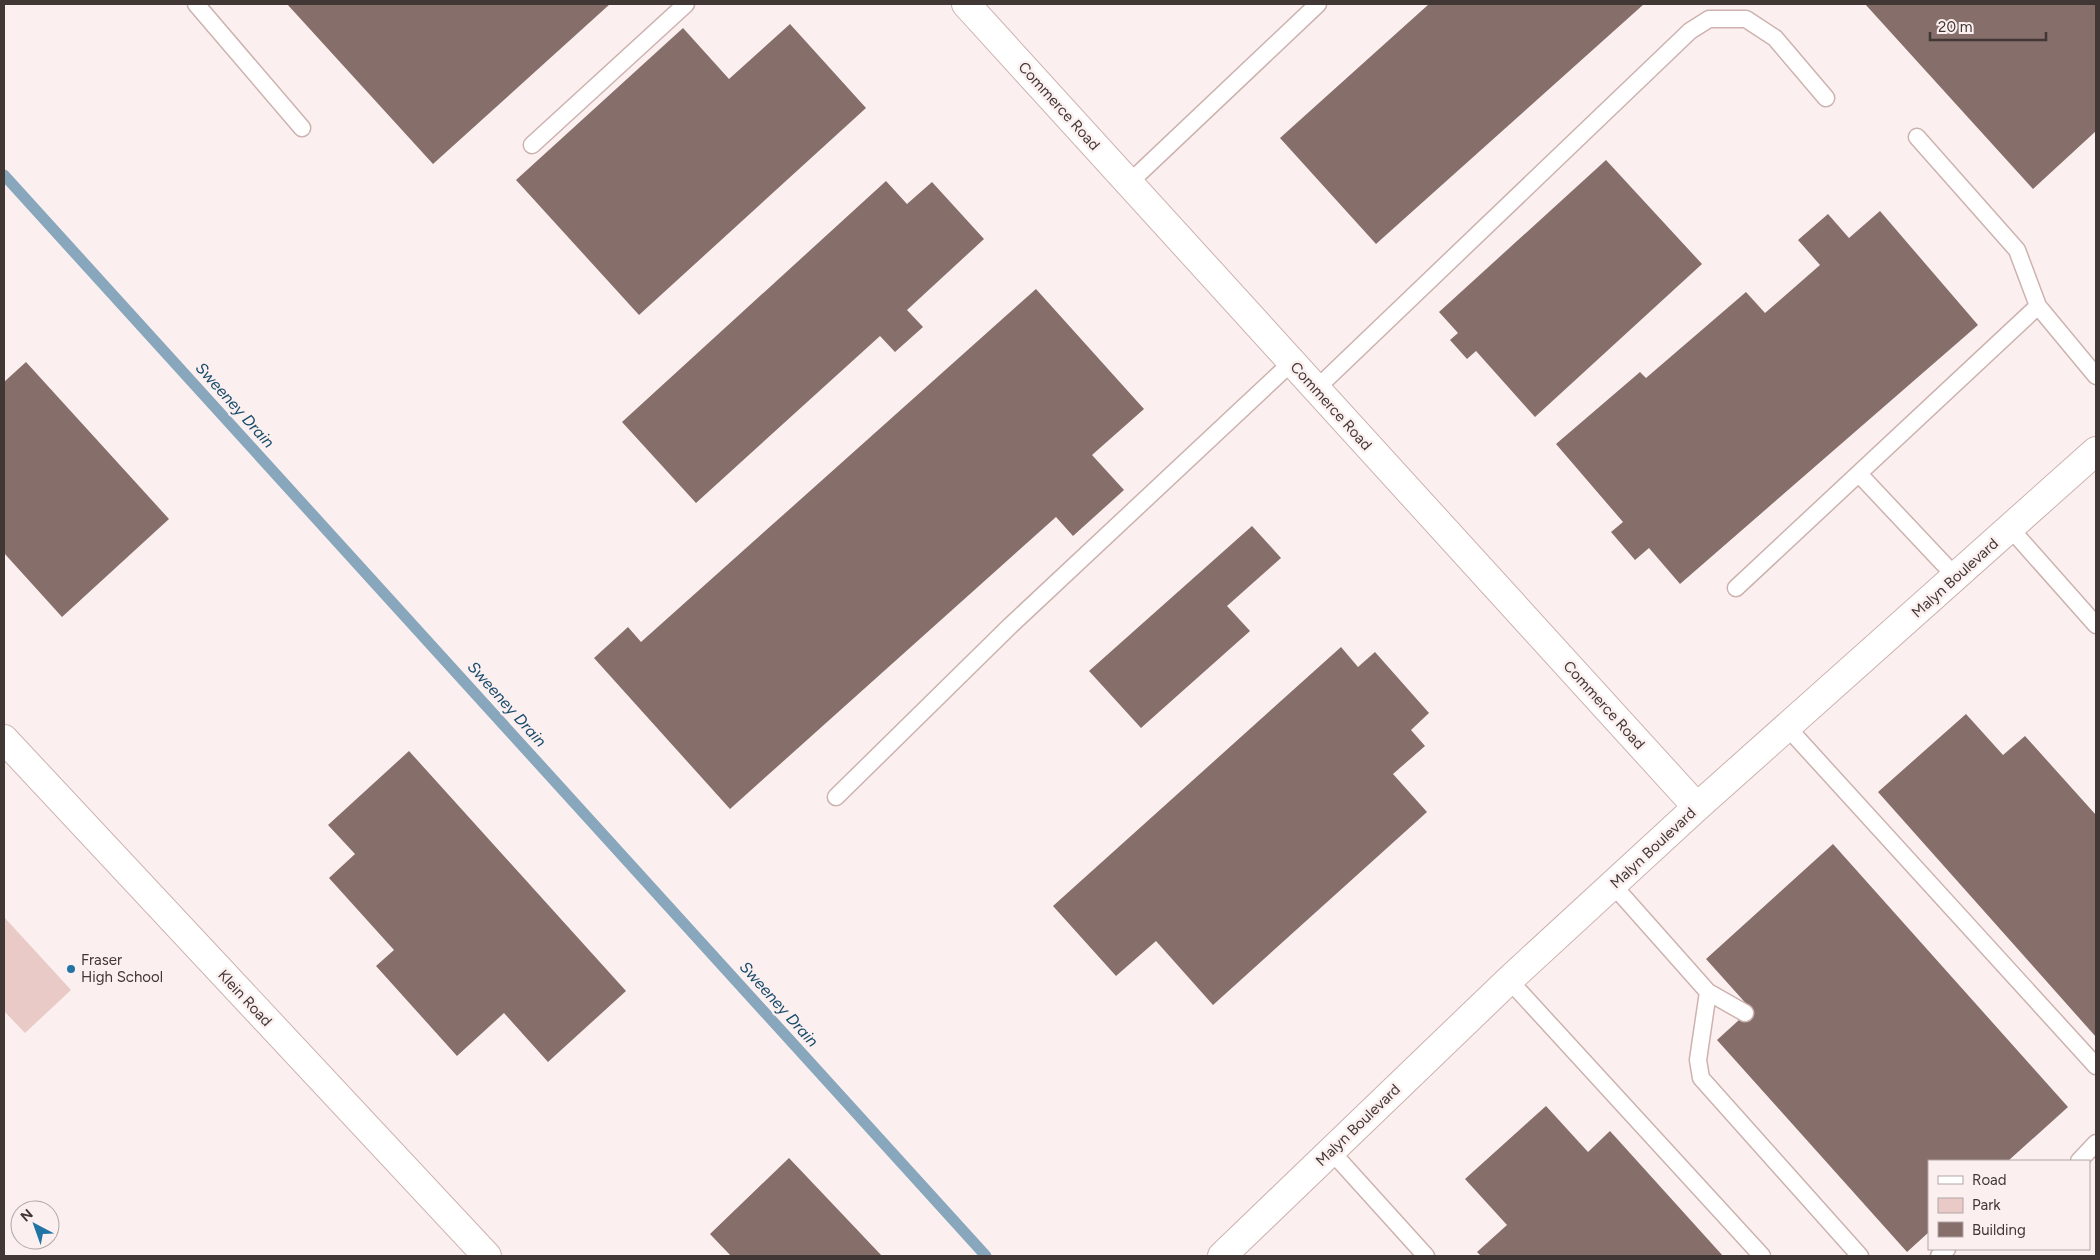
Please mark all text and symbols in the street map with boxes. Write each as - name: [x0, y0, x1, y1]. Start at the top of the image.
- scale bar: [1930, 10, 2046, 42]
- text: 20 m: [1938, 18, 1972, 36]
- street label: Commerce Road: [1015, 58, 1103, 154]
- water label: Sweeney Drain: [192, 358, 278, 452]
- street label: Commerce Road: [1287, 358, 1375, 454]
- street label: Malyn Boulevard: [1908, 534, 2002, 622]
- water label: Sweeney Drain: [464, 657, 550, 751]
- street label: Commerce Road: [1560, 657, 1648, 753]
- street label: Malyn Boulevard: [1607, 804, 1699, 892]
- place label: Fraser High School: [81, 951, 163, 986]
- water label: Sweeney Drain: [736, 957, 822, 1051]
- marker: Fraser High School: [65, 963, 77, 975]
- street label: Klein Road: [214, 966, 276, 1030]
- street label: Malyn Boulevard: [1312, 1080, 1404, 1170]
- legend: [1928, 1160, 2090, 1250]
- text: Road: [1972, 1171, 2007, 1189]
- text: Park: [1972, 1196, 2001, 1214]
- north arrow: [10, 1200, 60, 1250]
- text: N: [17, 1206, 36, 1226]
- text: Building: [1972, 1221, 2026, 1239]

